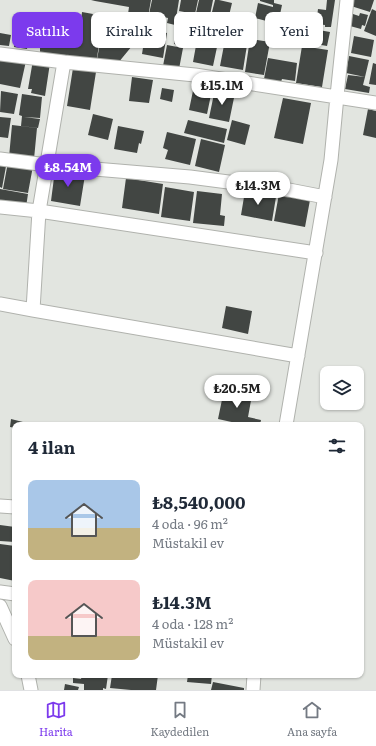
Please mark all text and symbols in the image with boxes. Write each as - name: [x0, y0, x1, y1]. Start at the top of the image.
- chip: Satılık: [12, 12, 83, 48]
- chip: Kiralık: [91, 12, 166, 48]
- chip: Filtreler: [174, 12, 257, 48]
- chip: Yeni: [265, 12, 323, 48]
- pin: ₺15.1M: [189, 72, 255, 106]
- text: ₺15.1M: [200, 75, 244, 94]
- pin: ₺8.54M: [35, 154, 101, 188]
- text: ₺8.54M: [44, 157, 92, 176]
- pin: ₺14.3M: [225, 172, 291, 206]
- text: ₺14.3M: [235, 175, 281, 194]
- map controls: [320, 366, 364, 410]
- button: layers: [320, 366, 364, 410]
- pin: ₺20.5M: [204, 375, 270, 409]
- text: ₺20.5M: [213, 378, 261, 397]
- text: 4 ilan: [28, 434, 75, 459]
- icon: filters: [326, 435, 348, 457]
- text: ₺8,540,000: [152, 489, 245, 514]
- icon: home: [60, 496, 108, 544]
- text: 4 oda · 96 m²: [152, 514, 228, 533]
- text: Müstakil ev: [152, 533, 224, 552]
- text: ₺14.3M: [152, 589, 212, 614]
- icon: home: [60, 596, 108, 644]
- text: 4 oda · 128 m²: [152, 614, 233, 633]
- text: Müstakil ev: [152, 633, 224, 652]
- tab: Harita: [39, 699, 73, 739]
- tab: Kaydedilen: [151, 699, 209, 739]
- tab: Ana sayfa: [287, 699, 337, 739]

